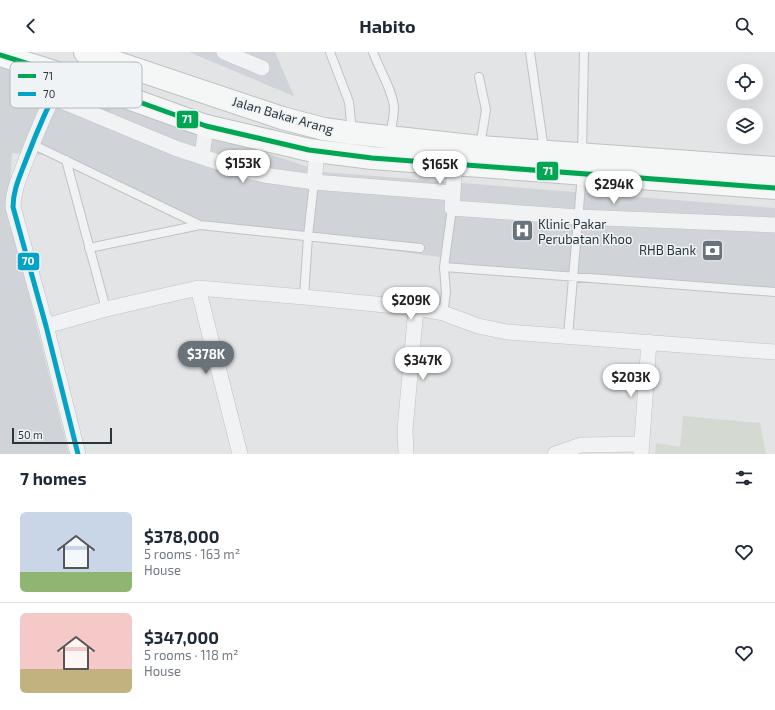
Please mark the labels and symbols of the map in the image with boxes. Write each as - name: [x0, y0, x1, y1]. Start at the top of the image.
- legend: [10, 62, 142, 108]
- text: 71: [43, 69, 53, 82]
- text: 70: [43, 87, 55, 100]
- street label: Jalan Bakar Arang: [230, 93, 336, 137]
- line badge: 71: [176, 110, 199, 129]
- text: 71: [182, 112, 192, 125]
- pin: $153K: [215, 150, 271, 184]
- pin: $165K: [412, 151, 468, 185]
- line badge: 71: [536, 161, 559, 181]
- text: 71: [543, 164, 553, 177]
- pin: $294K: [586, 171, 642, 205]
- place label: Klinic Pakar Perubatan Khoo: [538, 216, 632, 247]
- hospital icon: Klinic Pakar Perubatan Khoo: [510, 218, 536, 244]
- bank icon: RHB Bank: [699, 237, 725, 263]
- place label: RHB Bank: [639, 242, 696, 258]
- line badge: 70: [17, 252, 40, 271]
- text: 70: [22, 254, 34, 267]
- pin: $209K: [383, 287, 439, 321]
- pin: $378K: [178, 341, 234, 375]
- pin: $347K: [395, 347, 451, 381]
- pin: $203K: [603, 364, 659, 398]
- scale bar: [12, 426, 112, 445]

